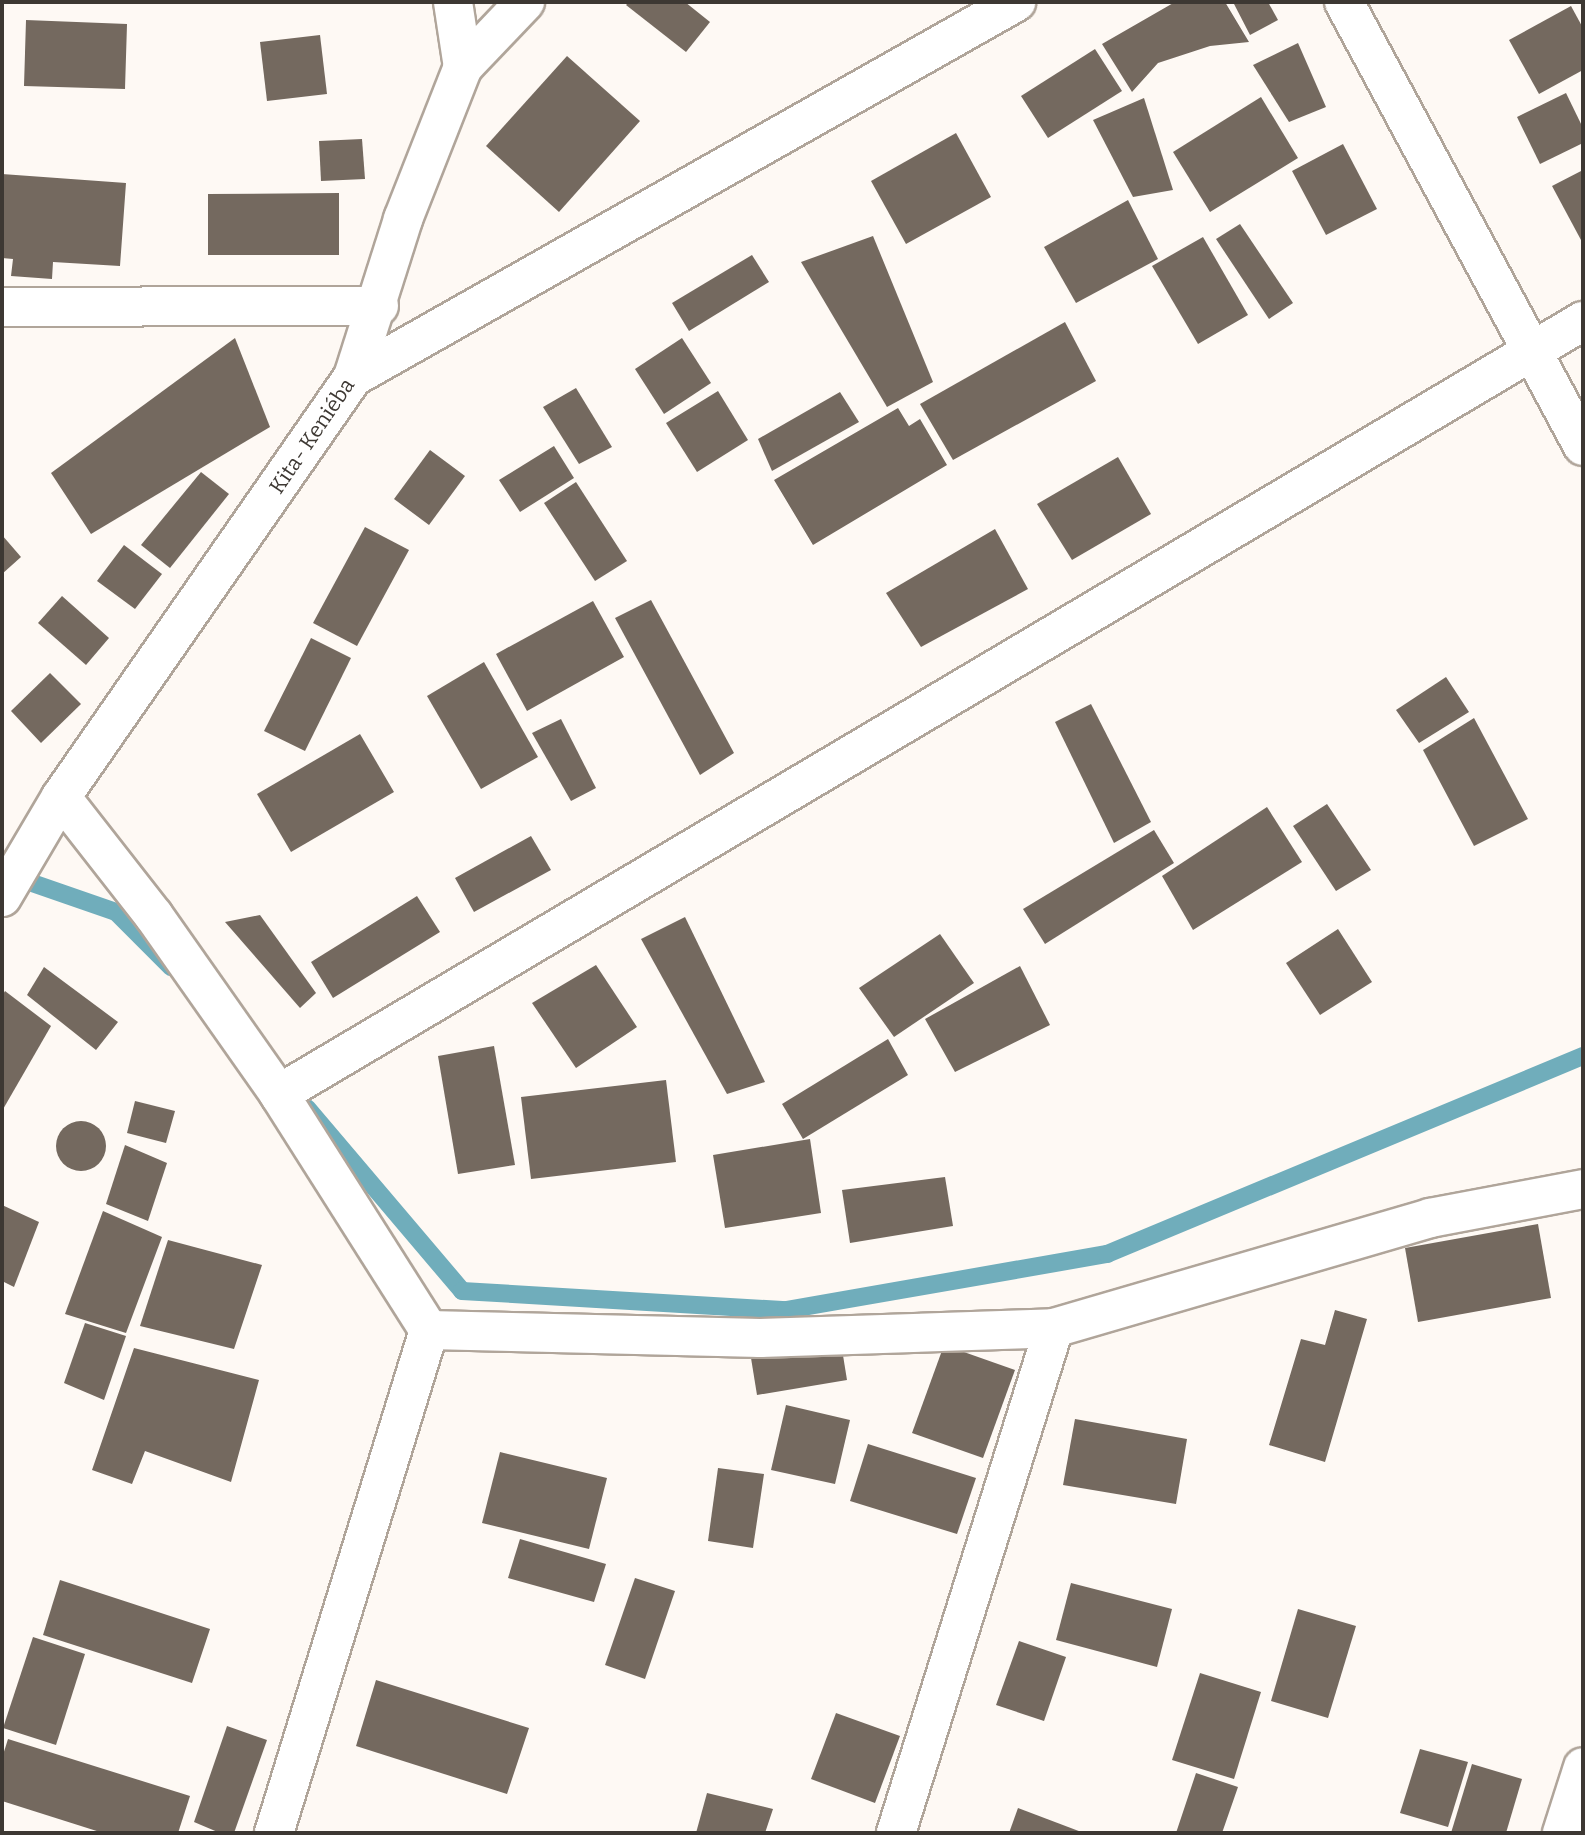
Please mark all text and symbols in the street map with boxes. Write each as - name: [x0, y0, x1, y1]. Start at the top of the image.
- street label: Kita- Keniéba: [264, 374, 360, 498]

